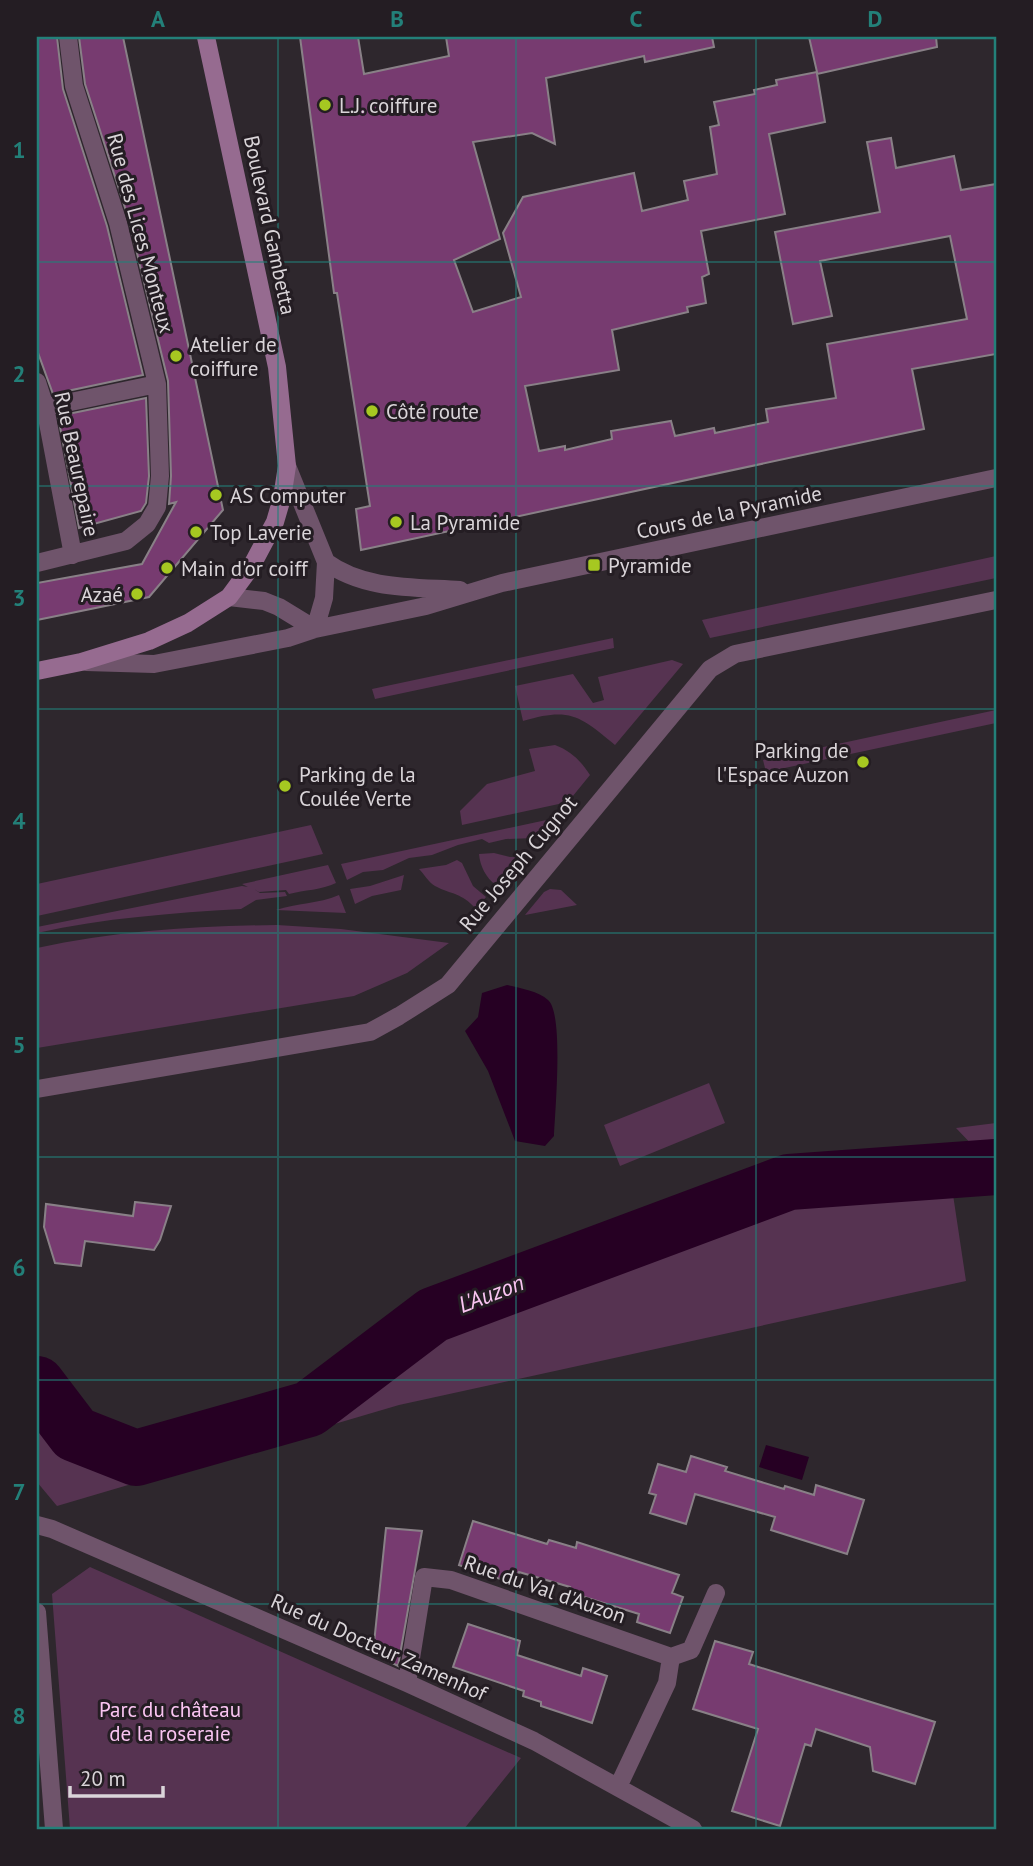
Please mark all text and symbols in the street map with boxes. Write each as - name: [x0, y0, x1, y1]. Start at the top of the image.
- text: A: [151, 4, 165, 33]
- text: B: [390, 4, 404, 33]
- text: C: [630, 4, 643, 33]
- text: D: [868, 4, 882, 33]
- place label: L.J. coiffure: [339, 92, 437, 119]
- marker: L.J. coiffure: [317, 97, 333, 113]
- street label: Rue des Lices Monteux: [101, 130, 181, 336]
- street label: Boulevard Gambetta: [238, 133, 302, 317]
- text: 1: [12, 135, 26, 164]
- place label: Atelier de coiffure: [190, 331, 277, 382]
- marker: Atelier de coiffure: [168, 348, 184, 364]
- text: 2: [12, 359, 26, 388]
- street label: Rue Beaurepaire: [48, 389, 106, 539]
- place label: Côté route: [386, 398, 479, 425]
- marker: Côté route: [364, 403, 380, 419]
- street label: Cours de la Pyramide: [634, 479, 824, 545]
- place label: AS Computer: [230, 482, 346, 509]
- marker: AS Computer: [208, 487, 224, 503]
- place label: La Pyramide: [410, 509, 520, 536]
- marker: La Pyramide: [388, 514, 404, 530]
- place label: Top Laverie: [210, 519, 312, 546]
- marker: Top Laverie: [188, 524, 204, 540]
- place label: Pyramide: [608, 552, 692, 579]
- place label: Main d'or coiff: [181, 555, 309, 582]
- marker: Pyramide: [586, 557, 602, 573]
- marker: Main d'or coiff: [159, 560, 175, 576]
- place label: Azaé: [81, 581, 123, 608]
- text: 3: [12, 583, 26, 612]
- marker: Azaé: [129, 586, 145, 602]
- place label: Parking de l'Espace Auzon: [716, 737, 849, 788]
- marker: Parking de l'Espace Auzon: [855, 754, 871, 770]
- place label: Parking de la Coulée Verte: [299, 761, 416, 812]
- marker: Parking de la Coulée Verte: [277, 778, 293, 794]
- street label: Rue Joseph Cugnot: [453, 789, 583, 937]
- text: 4: [12, 806, 26, 835]
- text: 5: [12, 1030, 26, 1059]
- text: 6: [12, 1253, 26, 1282]
- water label: L'Auzon: [454, 1267, 528, 1319]
- text: 7: [12, 1477, 26, 1506]
- street label: Rue du Val d'Auzon: [461, 1549, 629, 1629]
- street label: Rue du Docteur Zamenhof: [267, 1587, 492, 1707]
- park label: Parc du château de la roseraie: [99, 1696, 241, 1747]
- text: 8: [12, 1701, 26, 1730]
- scale bar: [70, 1754, 163, 1798]
- text: 20 m: [80, 1765, 126, 1792]

